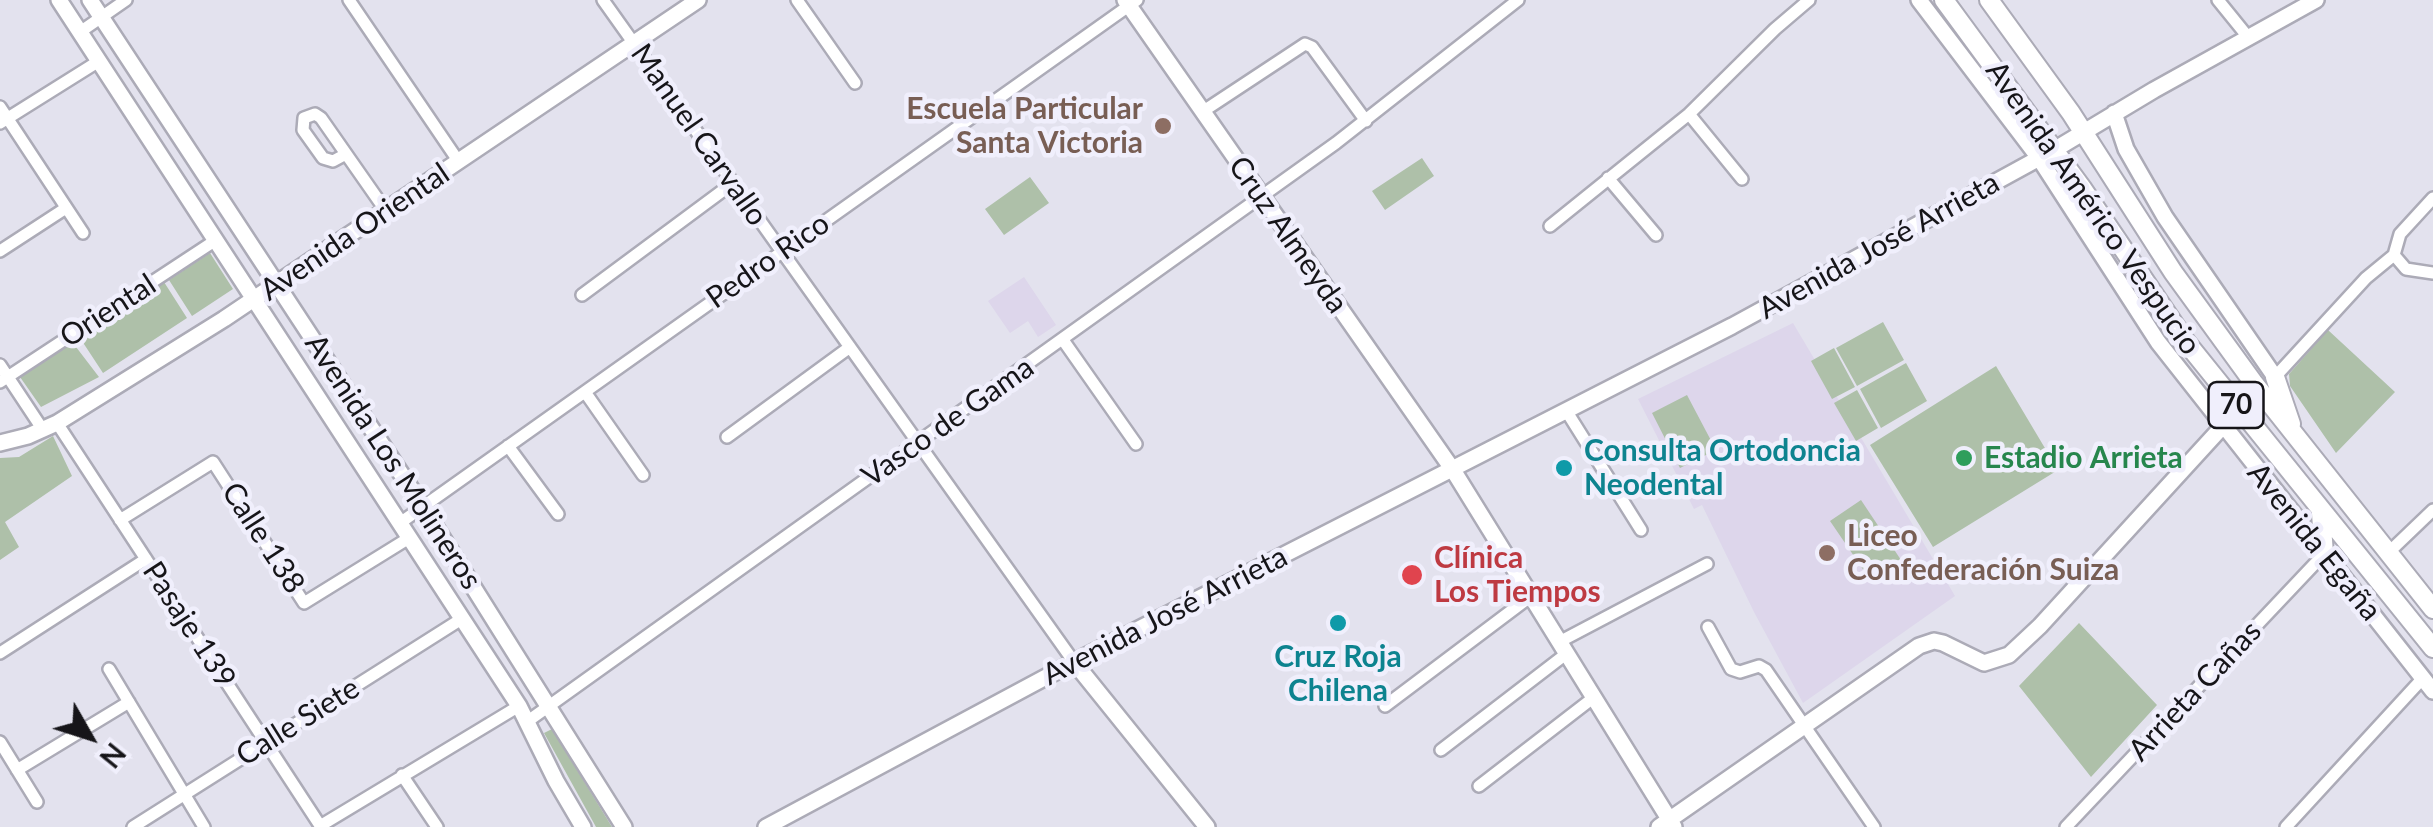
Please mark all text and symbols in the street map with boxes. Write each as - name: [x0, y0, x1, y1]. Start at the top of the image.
- street label: Manuel Carvallo: [623, 37, 775, 233]
- street label: Avenida Américo Vespucio: [1978, 54, 2208, 362]
- place label: Escuela Particular Santa Victoria: [906, 91, 1143, 162]
- marker: Escuela Particular Santa Victoria: [1152, 115, 1174, 137]
- street label: Cruz Almeyda: [1221, 150, 1355, 320]
- street label: Avenida Oriental: [254, 155, 456, 309]
- street label: Avenida José Arrieta: [1752, 165, 2006, 327]
- street label: Pedro Rico: [700, 206, 836, 316]
- street label: Oriental: [53, 267, 163, 355]
- street label: Avenida Los Molineros: [297, 328, 489, 596]
- street label: Vasco de Gama: [855, 349, 1041, 495]
- road number: 70: [2208, 382, 2264, 428]
- place label: Consulta Ortodoncia Neodental: [1584, 433, 1861, 504]
- place label: Estadio Arrieta: [1984, 440, 2183, 476]
- marker: Estadio Arrieta: [1953, 447, 1975, 469]
- street label: Avenida Egaña: [2239, 456, 2389, 628]
- marker: Consulta Ortodoncia Neodental: [1553, 457, 1575, 479]
- street label: Calle 138: [214, 476, 312, 600]
- place label: Liceo Confederación Suiza: [1847, 518, 2119, 588]
- street label: Avenida José Arrieta: [1037, 539, 1293, 693]
- place label: Clínica Los Tiempos: [1434, 540, 1601, 610]
- marker: Liceo Confederación Suiza: [1816, 542, 1838, 564]
- street label: Pasaje 139: [135, 555, 243, 695]
- marker: Clínica Los Tiempos: [1399, 562, 1425, 588]
- marker: Cruz Roja Chilena: [1327, 612, 1349, 634]
- street label: Arrieta Cañas: [2121, 614, 2269, 768]
- place label: Cruz Roja Chilena: [1274, 639, 1402, 710]
- street label: Calle Siete: [230, 670, 366, 774]
- north arrow: [40, 687, 140, 787]
- text: N: [93, 737, 133, 775]

